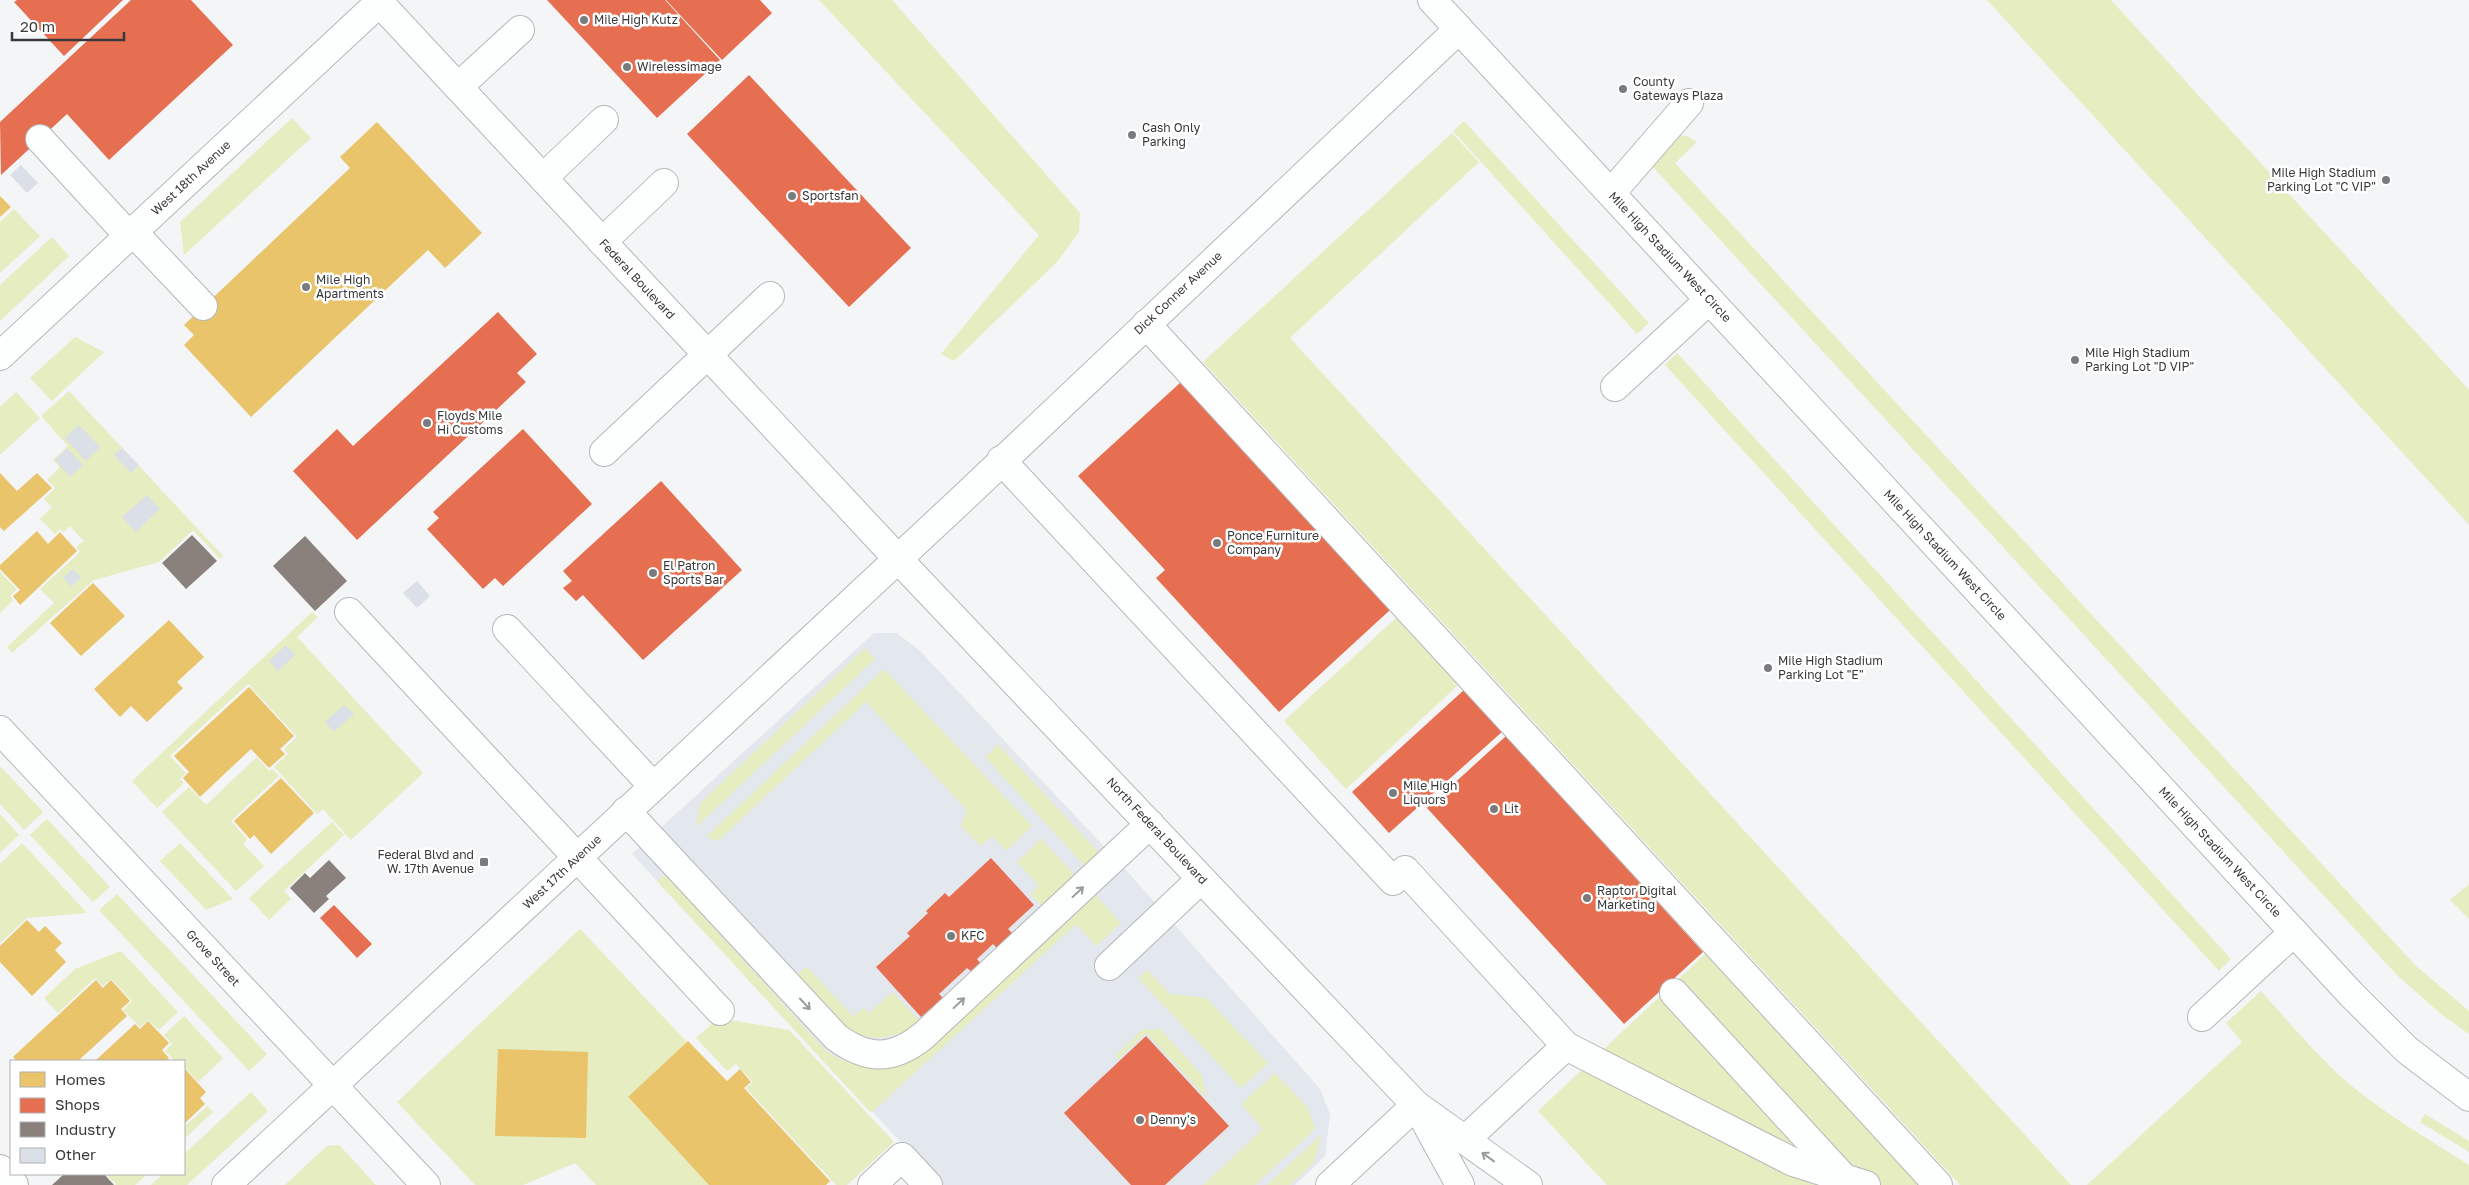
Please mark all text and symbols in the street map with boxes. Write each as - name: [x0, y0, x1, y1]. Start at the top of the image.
- scale bar: [12, 10, 125, 42]
- place label: Mile High Kutz: [594, 12, 678, 27]
- marker: Mile High Kutz: [578, 14, 590, 26]
- text: 20 m: [20, 17, 55, 35]
- place label: Wirelessimage: [637, 59, 722, 74]
- marker: Wirelessimage: [621, 61, 633, 73]
- place label: County Gateways Plaza: [1633, 74, 1723, 103]
- marker: County Gateways Plaza: [1617, 83, 1629, 95]
- place label: Cash Only Parking: [1142, 120, 1201, 149]
- marker: Cash Only Parking: [1126, 129, 1138, 141]
- street label: West 18th Avenue: [148, 137, 233, 218]
- place label: Mile High Stadium Parking Lot "C VIP": [2267, 165, 2376, 194]
- marker: Mile High Stadium Parking Lot "C VIP": [2380, 174, 2392, 186]
- place label: Sportsfan: [802, 188, 859, 203]
- street label: Mile High Stadium West Circle: [1606, 188, 1735, 325]
- marker: Sportsfan: [786, 190, 798, 202]
- street label: Federal Boulevard: [596, 235, 678, 322]
- street label: Dick Conner Avenue: [1130, 248, 1225, 337]
- place label: Mile High Apartments: [316, 272, 384, 301]
- marker: Mile High Apartments: [300, 281, 312, 293]
- place label: Mile High Stadium Parking Lot "D VIP": [2085, 345, 2194, 374]
- marker: Mile High Stadium Parking Lot "D VIP": [2069, 354, 2081, 366]
- place label: Floyds Mile Hi Customs: [437, 408, 503, 437]
- marker: Floyds Mile Hi Customs: [421, 417, 433, 429]
- street label: Mile High Stadium West Circle: [1881, 486, 2010, 623]
- place label: Ponce Furniture Company: [1227, 528, 1319, 557]
- marker: Ponce Furniture Company: [1211, 537, 1223, 549]
- place label: El Patron Sports Bar: [663, 558, 724, 587]
- marker: El Patron Sports Bar: [647, 567, 659, 579]
- place label: Mile High Stadium Parking Lot "E": [1778, 653, 1883, 682]
- marker: Mile High Stadium Parking Lot "E": [1762, 662, 1774, 674]
- street label: North Federal Boulevard: [1104, 774, 1211, 887]
- place label: Mile High Liquors: [1403, 778, 1457, 807]
- street label: Mile High Stadium West Circle: [2156, 783, 2285, 920]
- marker: Mile High Liquors: [1387, 787, 1399, 799]
- place label: Lit: [1504, 801, 1519, 816]
- marker: Lit: [1488, 803, 1500, 815]
- street label: West 17th Avenue: [519, 831, 604, 912]
- place label: Federal Blvd and W. 17th Avenue: [377, 847, 474, 876]
- marker: Federal Blvd and W. 17th Avenue: [478, 856, 490, 868]
- place label: Raptor Digital Marketing: [1597, 883, 1677, 912]
- one-way arrow: [1071, 886, 1084, 898]
- marker: Raptor Digital Marketing: [1581, 892, 1593, 904]
- street label: Grove Street: [183, 926, 244, 989]
- place label: KFC: [961, 928, 985, 943]
- marker: KFC: [945, 930, 957, 942]
- one-way arrow: [799, 997, 811, 1010]
- one-way arrow: [952, 997, 965, 1008]
- legend: [10, 1060, 185, 1175]
- text: Homes: [55, 1070, 105, 1088]
- text: Shops: [55, 1095, 100, 1113]
- place label: Denny's: [1150, 1112, 1196, 1127]
- marker: Denny's: [1134, 1114, 1146, 1126]
- text: Industry: [55, 1120, 116, 1138]
- text: Other: [55, 1145, 96, 1163]
- one-way arrow: [1482, 1151, 1495, 1162]

